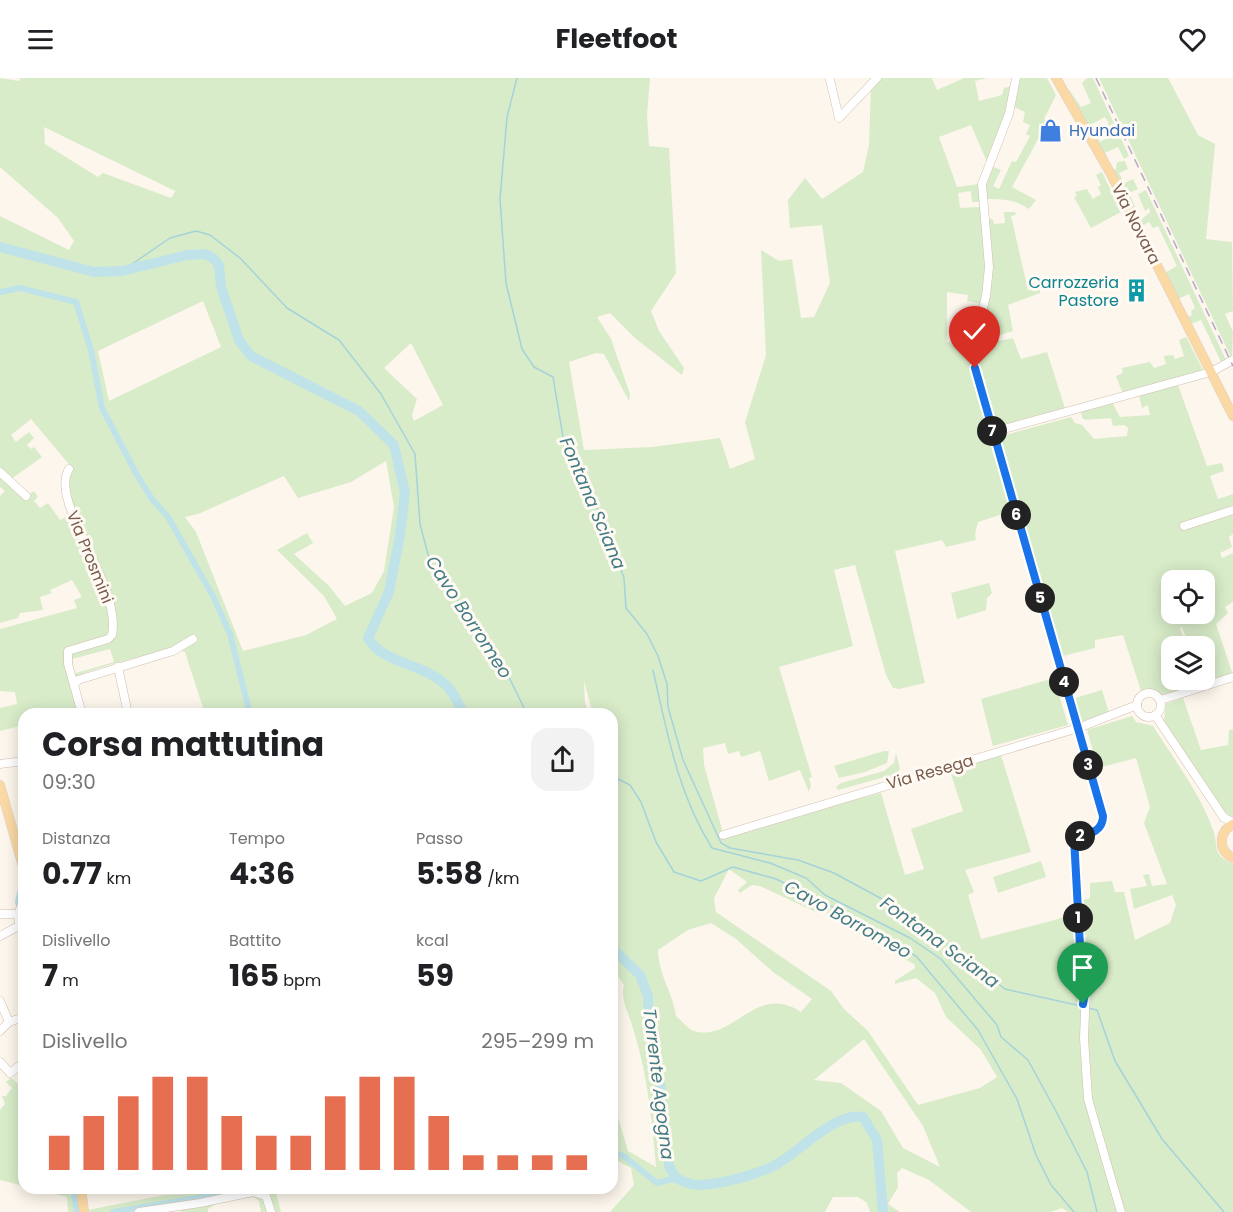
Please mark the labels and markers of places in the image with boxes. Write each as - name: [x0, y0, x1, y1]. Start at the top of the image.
- shop icon: Hyundai: [1038, 117, 1064, 143]
- place label: Hyundai: [1069, 119, 1135, 142]
- place label: Carrozzeria Pastore: [1028, 271, 1119, 312]
- building icon: Carrozzeria Pastore: [1124, 278, 1150, 304]
- pin: [949, 306, 1000, 368]
- pin: 7: [977, 416, 1007, 446]
- pin: 6: [1001, 500, 1031, 530]
- pin: 5: [1025, 583, 1055, 613]
- pin: 4: [1049, 667, 1079, 697]
- pin: 3: [1073, 750, 1103, 780]
- pin: 2: [1065, 821, 1095, 851]
- pin: 1: [1063, 903, 1093, 933]
- pin: [1057, 942, 1108, 1004]

